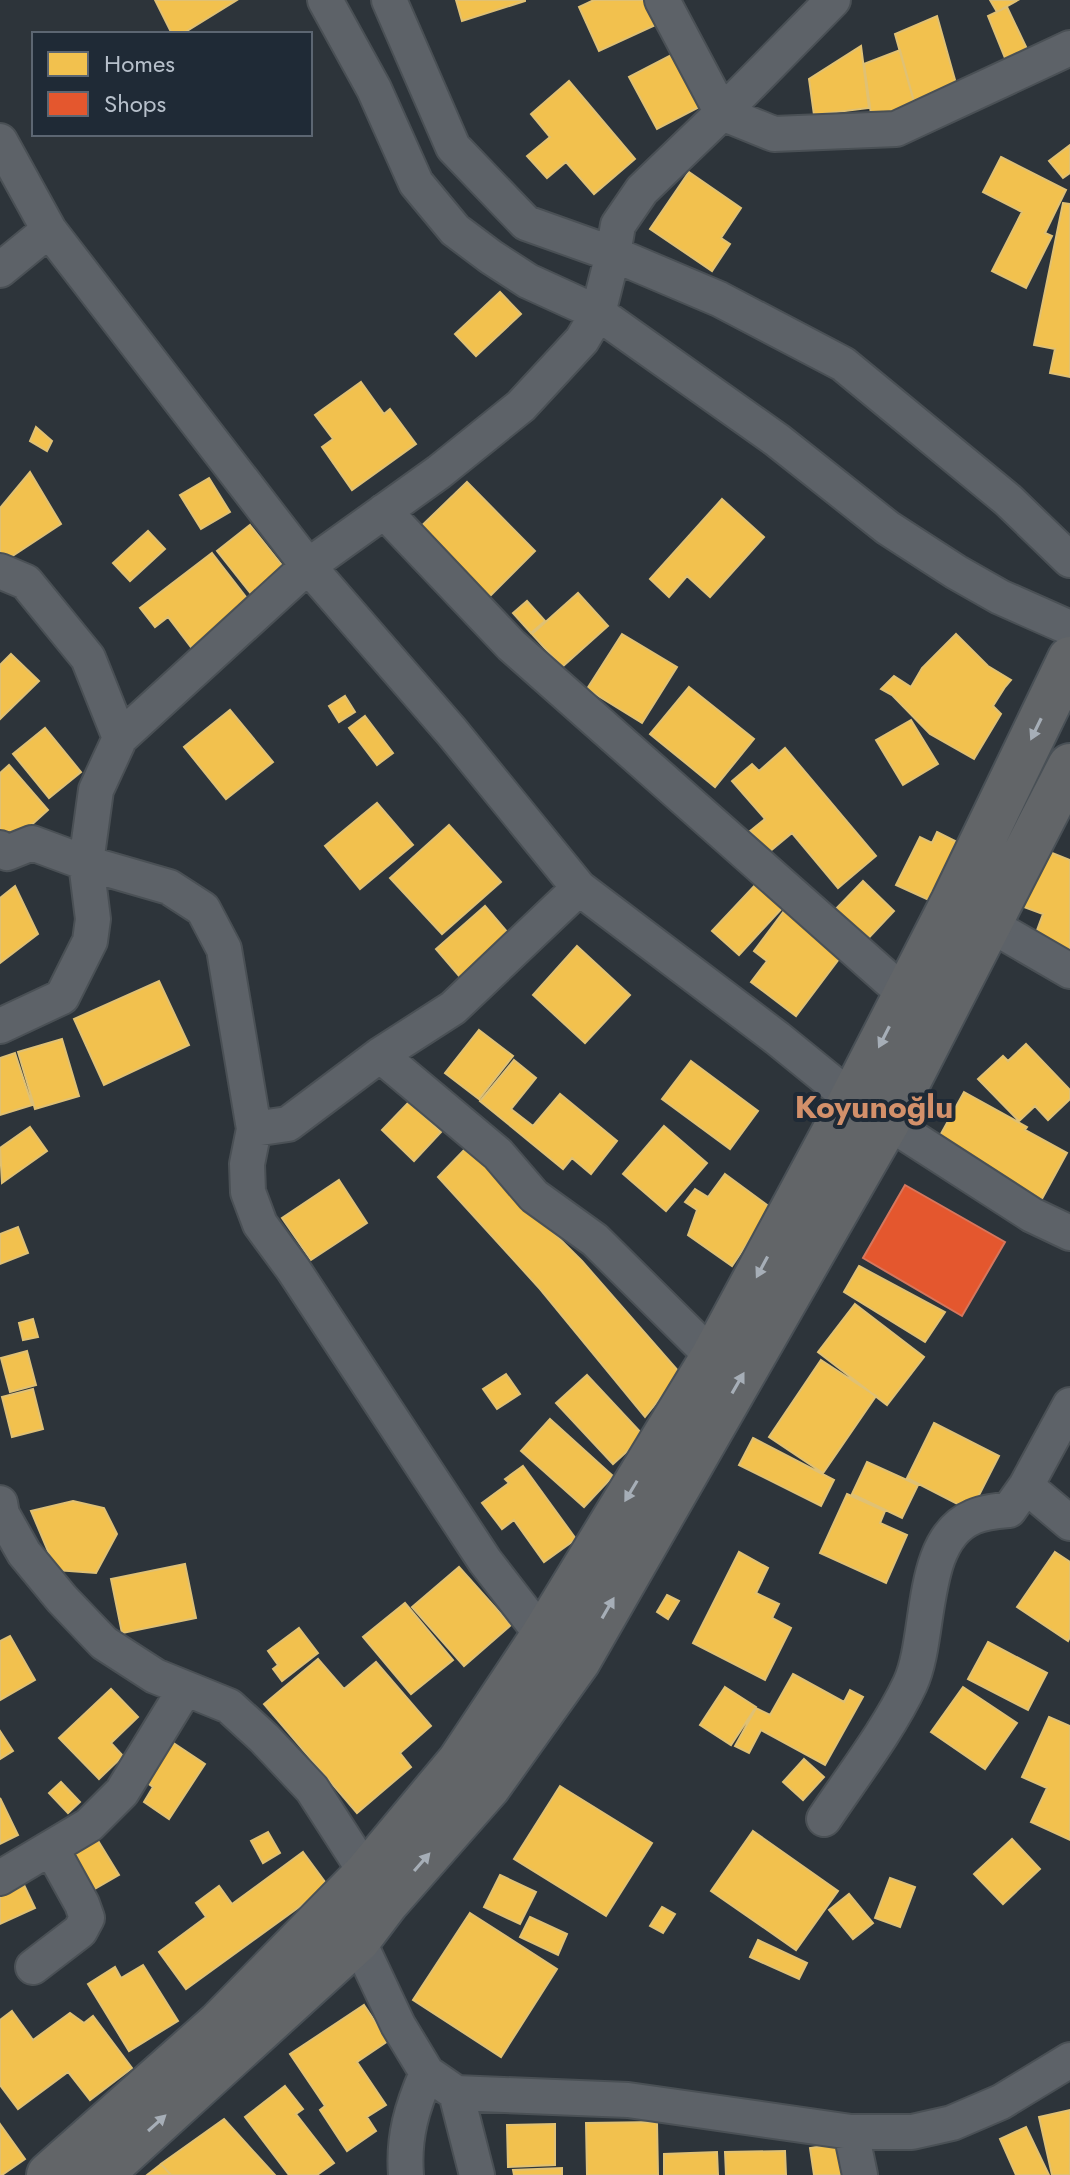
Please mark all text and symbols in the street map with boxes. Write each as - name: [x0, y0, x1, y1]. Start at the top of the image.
- legend: [32, 32, 312, 136]
- text: Homes: [104, 46, 175, 81]
- text: Shops: [104, 86, 166, 121]
- one-way arrow: [1029, 717, 1043, 741]
- one-way arrow: [877, 1026, 890, 1049]
- district label: Koyunoğlu: [795, 1084, 953, 1130]
- one-way arrow: [755, 1255, 768, 1278]
- one-way arrow: [731, 1371, 745, 1394]
- one-way arrow: [624, 1480, 638, 1502]
- one-way arrow: [601, 1597, 615, 1619]
- one-way arrow: [413, 1853, 430, 1873]
- one-way arrow: [148, 2114, 167, 2132]

